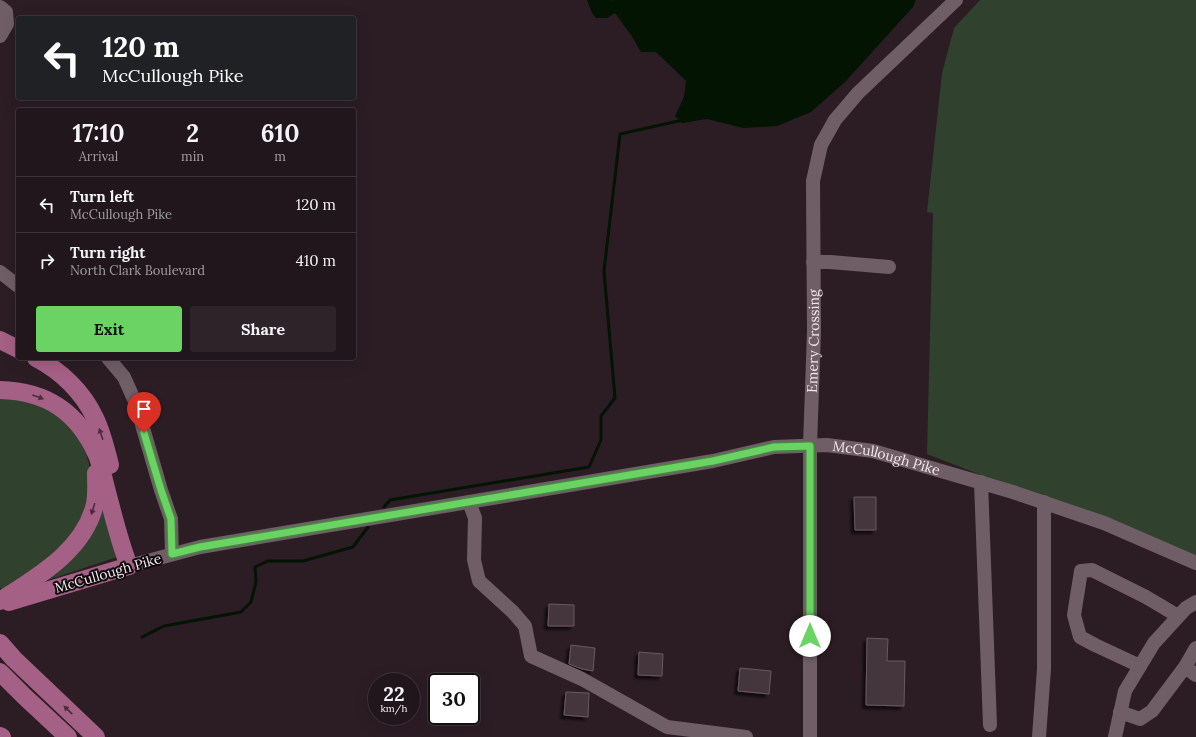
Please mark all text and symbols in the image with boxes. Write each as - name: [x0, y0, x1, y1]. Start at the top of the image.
- text: 120 m: [102, 29, 179, 65]
- icon: left: [36, 32, 88, 84]
- text: McCullough Pike: [102, 64, 243, 87]
- text: 17:10: [73, 118, 125, 149]
- text: 2: [186, 118, 199, 149]
- text: 610: [261, 118, 300, 149]
- text: Arrival: [79, 148, 118, 165]
- text: min: [181, 148, 204, 165]
- text: m: [274, 148, 286, 165]
- text: Turn left: [70, 187, 134, 206]
- icon: left: [36, 194, 58, 216]
- text: 120 m: [296, 195, 336, 214]
- text: McCullough Pike: [70, 206, 172, 223]
- text: Turn right: [70, 243, 146, 262]
- icon: right: [36, 250, 58, 272]
- text: 410 m: [296, 251, 336, 270]
- text: North Clark Boulevard: [70, 262, 205, 279]
- street label: Emery Crossing: [803, 289, 823, 393]
- button: Exit: [36, 306, 182, 352]
- button: Share: [190, 306, 336, 352]
- pin: [127, 392, 161, 433]
- one-way arrow: [32, 394, 44, 400]
- icon: arrive: [133, 398, 155, 420]
- one-way arrow: [98, 427, 104, 439]
- street label: McCullough Pike: [831, 437, 942, 479]
- one-way arrow: [90, 503, 96, 515]
- street label: McCullough Pike: [53, 549, 164, 597]
- position arrow: [789, 615, 831, 657]
- speed limit sign: 30: [428, 673, 480, 725]
- text: 22: [383, 681, 405, 706]
- text: km/h: [380, 702, 408, 715]
- one-way arrow: [63, 705, 73, 715]

